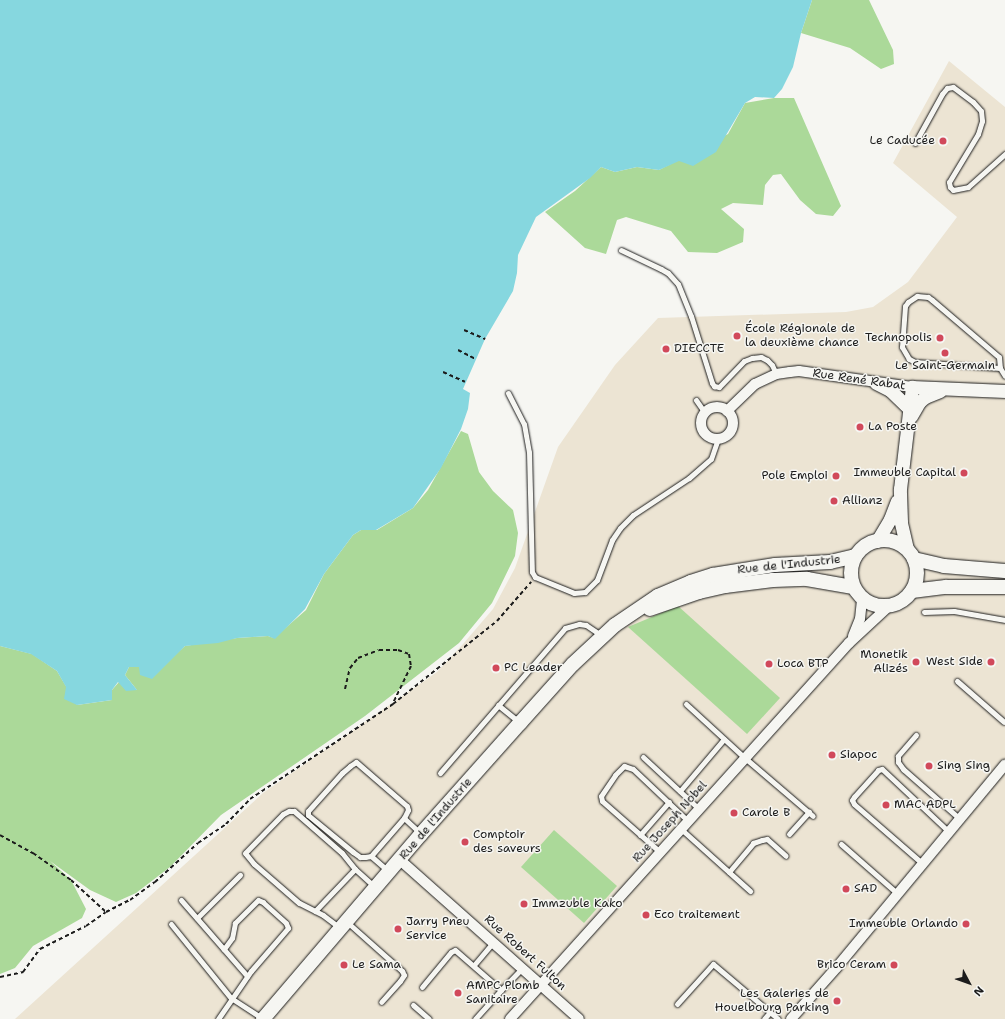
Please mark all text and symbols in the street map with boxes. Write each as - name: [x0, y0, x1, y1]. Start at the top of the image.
- place label: Le Caducée: [870, 134, 935, 148]
- marker: Le Caducée: [938, 136, 948, 146]
- place label: École Régionale de la deuxième chance: [745, 322, 859, 350]
- marker: École Régionale de la deuxième chance: [732, 331, 742, 341]
- place label: Technopolis: [865, 331, 932, 345]
- marker: Technopolis: [935, 333, 945, 343]
- place label: DIECCTE: [674, 342, 724, 356]
- marker: DIECCTE: [661, 344, 671, 354]
- marker: Le Saint-Germain: [940, 348, 950, 358]
- place label: Le Saint-Germain: [895, 359, 995, 373]
- street label: Rue René Rabat: [812, 366, 906, 394]
- place label: La Poste: [868, 420, 917, 434]
- marker: La Poste: [855, 422, 865, 432]
- place label: Immeuble Capital: [854, 466, 956, 480]
- marker: Immeuble Capital: [959, 468, 969, 478]
- place label: Pole Emploi: [762, 469, 828, 483]
- marker: Pole Emploi: [831, 471, 841, 481]
- place label: Allianz: [842, 494, 883, 508]
- marker: Allianz: [829, 496, 839, 506]
- street label: Rue de l'Industrie: [737, 552, 841, 578]
- place label: Monetik Alizés: [860, 648, 908, 676]
- place label: West Side: [926, 655, 983, 669]
- place label: Loca BTP: [777, 657, 829, 671]
- marker: Monetik Alizés: [911, 657, 921, 667]
- marker: West Side: [986, 657, 996, 667]
- marker: Loca BTP: [764, 659, 774, 669]
- place label: PC Leader: [504, 661, 562, 675]
- marker: PC Leader: [491, 663, 501, 673]
- place label: Siapoc: [840, 748, 877, 762]
- marker: Siapoc: [827, 750, 837, 760]
- place label: Sing Sing: [937, 759, 990, 773]
- marker: Sing Sing: [924, 761, 934, 771]
- street label: Rue de l'Industrie: [396, 775, 476, 863]
- street label: Rue Joseph Nobel: [630, 778, 710, 866]
- place label: MAC ADPL: [894, 798, 956, 812]
- marker: MAC ADPL: [881, 800, 891, 810]
- place label: Carole B: [742, 806, 790, 820]
- marker: Carole B: [729, 808, 739, 818]
- place label: Comptoir des saveurs: [473, 828, 541, 856]
- marker: Comptoir des saveurs: [460, 837, 470, 847]
- place label: SAD: [854, 882, 877, 896]
- marker: SAD: [841, 884, 851, 894]
- place label: Immzuble Kako: [532, 897, 622, 911]
- marker: Immzuble Kako: [519, 899, 529, 909]
- place label: Eco traitement: [654, 908, 740, 922]
- marker: Eco traitement: [641, 910, 651, 920]
- street label: Rue Robert Fulton: [481, 912, 569, 994]
- place label: Jarry Pneu Service: [406, 915, 470, 943]
- place label: Immeuble Orlando: [849, 917, 958, 931]
- marker: Immeuble Orlando: [961, 919, 971, 929]
- marker: Jarry Pneu Service: [393, 924, 403, 934]
- place label: Le Sama: [352, 958, 401, 972]
- place label: Brico Ceram: [817, 958, 886, 972]
- marker: Le Sama: [339, 960, 349, 970]
- marker: Brico Ceram: [889, 960, 899, 970]
- north arrow: [949, 963, 989, 1003]
- place label: AMPC Plomb Sanitaire: [466, 979, 540, 1007]
- text: N: [970, 983, 987, 999]
- place label: Les Galeries de Houelbourg Parking: [715, 987, 829, 1015]
- marker: AMPC Plomb Sanitaire: [453, 988, 463, 998]
- marker: Les Galeries de Houelbourg Parking: [832, 996, 842, 1006]

